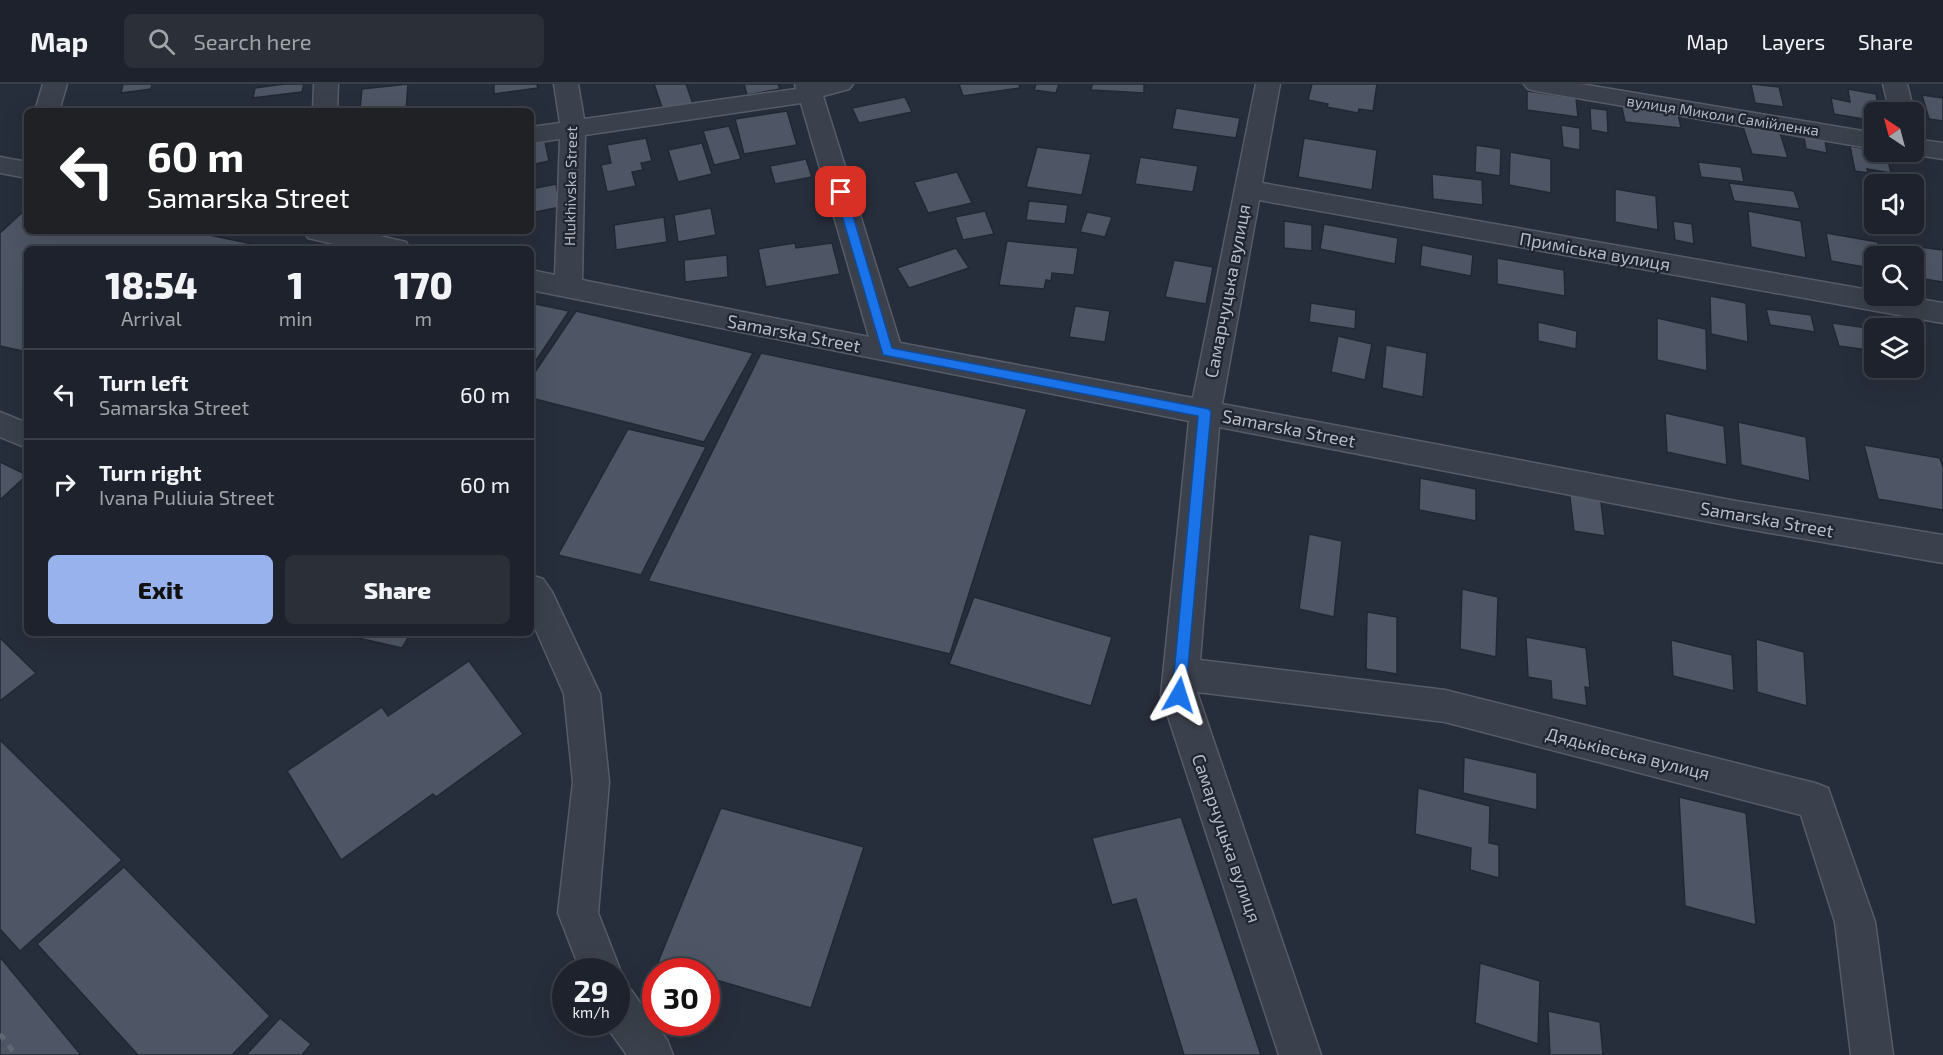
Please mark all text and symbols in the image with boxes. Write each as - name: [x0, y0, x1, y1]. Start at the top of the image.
- search box: [124, 14, 544, 68]
- text: Map: [30, 24, 88, 58]
- icon: search: [145, 25, 178, 58]
- text: Search here: [193, 28, 312, 54]
- text: Map: [1686, 29, 1728, 54]
- text: Layers: [1761, 29, 1825, 54]
- text: Share: [1858, 29, 1913, 54]
- street label: вулиця Миколи Самійленка: [1625, 91, 1820, 140]
- north arrow: [1864, 102, 1924, 162]
- map controls: [1864, 102, 1924, 378]
- street label: Hlukhivska Street: [560, 126, 580, 246]
- text: 60 m: [147, 130, 244, 180]
- icon: left: [48, 132, 126, 210]
- pin: [815, 166, 866, 217]
- button: sound: [1864, 174, 1924, 234]
- icon: arrive: [824, 175, 857, 208]
- text: Samarska Street: [147, 181, 350, 213]
- street label: Самарчуцька вулиця: [1199, 202, 1255, 380]
- street label: Приміська вулиця: [1518, 227, 1672, 275]
- button: search: [1864, 246, 1924, 306]
- text: 18:54: [105, 263, 197, 306]
- text: 1: [288, 263, 304, 306]
- text: 170: [394, 263, 453, 306]
- text: Arrival: [121, 306, 182, 330]
- text: min: [279, 306, 313, 330]
- text: m: [415, 306, 432, 330]
- street label: Samarska Street: [726, 309, 863, 357]
- button: layers: [1864, 318, 1924, 378]
- text: Turn left: [99, 369, 188, 395]
- icon: left: [48, 378, 81, 411]
- text: 60 m: [460, 381, 510, 407]
- text: Samarska Street: [99, 395, 249, 419]
- street label: Samarska Street: [1221, 404, 1358, 452]
- text: Turn right: [99, 459, 201, 485]
- icon: right: [48, 468, 81, 501]
- text: 60 m: [460, 471, 510, 497]
- text: Ivana Puliuia Street: [99, 485, 274, 509]
- street label: Samarska Street: [1699, 496, 1836, 542]
- button: Exit: [48, 555, 273, 624]
- button: Share: [285, 555, 510, 624]
- position arrow: [1147, 663, 1211, 727]
- street label: Дядьківська вулиця: [1544, 722, 1712, 784]
- street label: Самарчуцька вулиця: [1188, 751, 1266, 925]
- speed limit sign: 30: [642, 958, 720, 1036]
- text: 29: [573, 972, 609, 1008]
- text: km/h: [572, 1003, 610, 1021]

